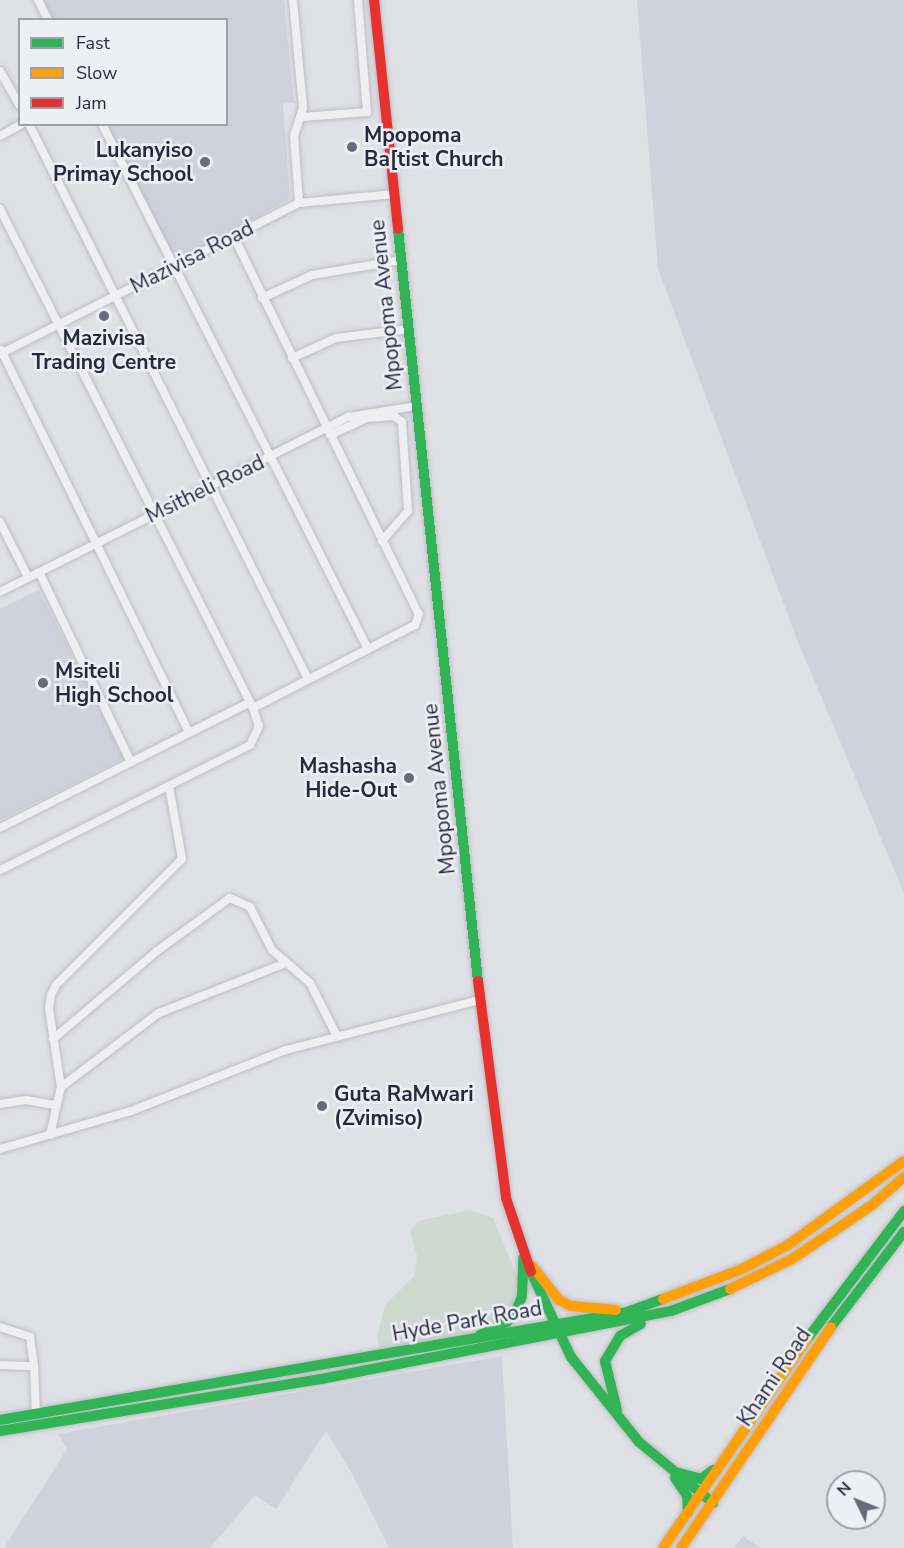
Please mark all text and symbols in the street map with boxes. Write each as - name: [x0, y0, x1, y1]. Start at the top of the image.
- legend: [18, 18, 228, 126]
- text: Fast: [76, 31, 110, 55]
- text: Slow: [76, 61, 117, 85]
- text: Jam: [76, 91, 107, 115]
- place label: Mpopoma Ba[tist Church: [364, 122, 504, 172]
- place label: Lukanyiso Primay School: [53, 137, 193, 187]
- marker: Mpopoma Ba[tist Church: [345, 140, 359, 154]
- marker: Lukanyiso Primay School: [198, 155, 212, 169]
- street label: Mazivisa Road: [126, 215, 258, 299]
- street label: Mpopoma Avenue: [364, 218, 408, 392]
- marker: Mazivisa Trading Centre: [97, 309, 111, 323]
- place label: Mazivisa Trading Centre: [32, 325, 176, 375]
- street label: Msitheli Road: [142, 449, 268, 529]
- place label: Msiteli High School: [55, 658, 174, 708]
- marker: Msiteli High School: [36, 676, 50, 690]
- street label: Mpopoma Avenue: [417, 702, 461, 876]
- place label: Mashasha Hide-Out: [299, 753, 397, 803]
- marker: Mashasha Hide-Out: [402, 771, 416, 785]
- place label: Guta RaMwari (Zvimiso): [334, 1081, 474, 1131]
- marker: Guta RaMwari (Zvimiso): [315, 1099, 329, 1113]
- street label: Hyde Park Road: [390, 1295, 544, 1347]
- street label: Khami Road: [732, 1323, 816, 1431]
- north arrow: [826, 1470, 886, 1530]
- text: N: [832, 1477, 856, 1501]

